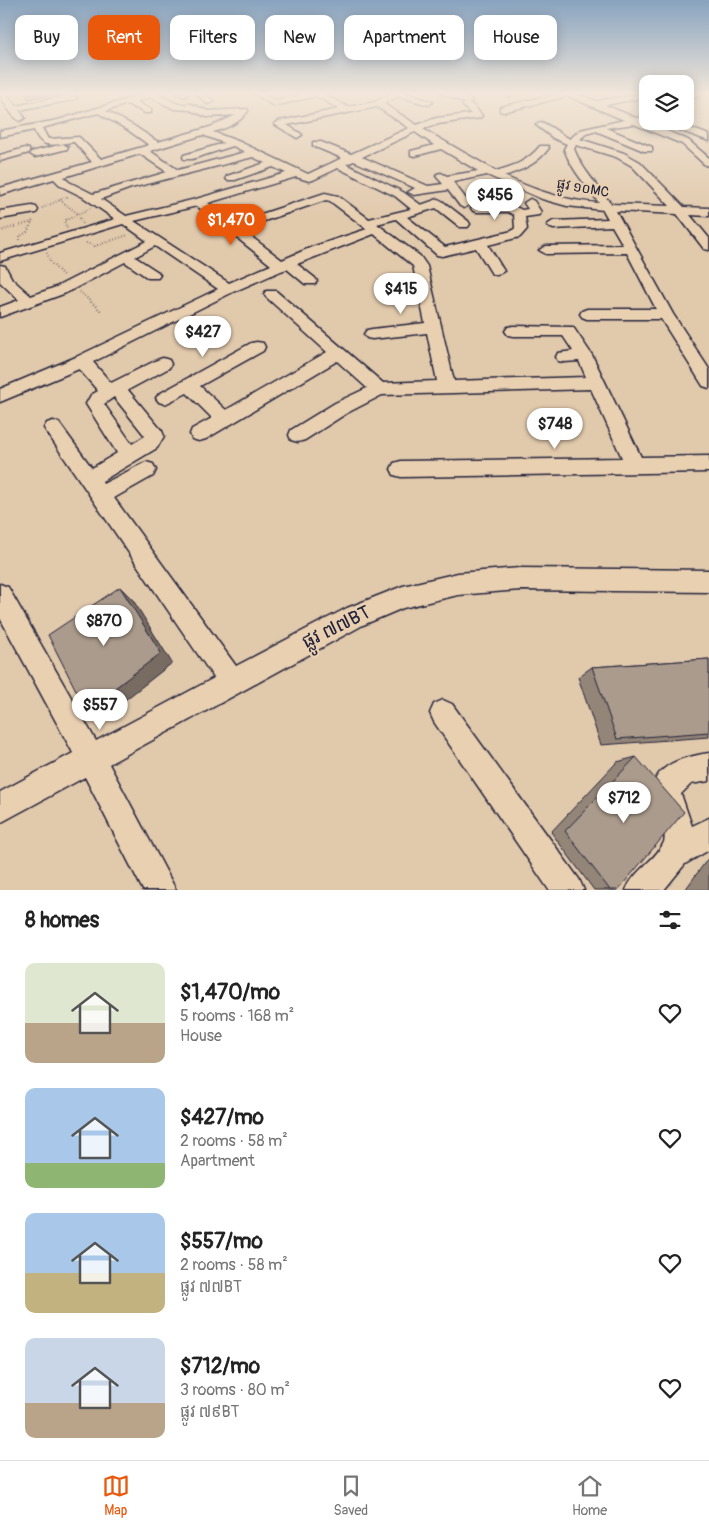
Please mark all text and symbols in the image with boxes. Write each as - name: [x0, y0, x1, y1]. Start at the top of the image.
- chip: Buy: [15, 15, 78, 60]
- chip: Rent: [88, 15, 160, 60]
- chip: Filters: [170, 15, 255, 60]
- chip: New: [265, 15, 334, 60]
- chip: Apartment: [344, 15, 464, 60]
- chip: House: [474, 15, 557, 60]
- map controls: [639, 75, 694, 130]
- button: layers: [639, 75, 694, 130]
- street label: ផ្លូវ ១០MC: [555, 175, 611, 204]
- pin: $456: [465, 178, 525, 221]
- text: $456: [477, 185, 513, 205]
- pin: $1,470: [190, 204, 272, 246]
- text: $1,470: [207, 210, 255, 230]
- pin: $415: [371, 272, 431, 315]
- text: $415: [385, 279, 417, 299]
- pin: $427: [173, 316, 233, 358]
- text: $427: [185, 322, 221, 342]
- pin: $748: [525, 408, 585, 450]
- text: $748: [538, 414, 572, 434]
- street label: ផ្លូវ ៧៧BT: [298, 600, 376, 658]
- pin: $870: [74, 604, 134, 647]
- text: $870: [86, 611, 122, 631]
- pin: $557: [70, 688, 130, 731]
- text: $557: [83, 695, 117, 715]
- pin: $712: [594, 782, 654, 824]
- text: $712: [608, 788, 640, 808]
- icon: filters: [656, 906, 684, 934]
- text: 8 homes: [25, 907, 99, 934]
- text: $1,470/mo: [180, 979, 280, 1006]
- icon: home: [65, 983, 125, 1043]
- icon: heart: [656, 999, 684, 1027]
- text: 5 rooms · 168 m²: [180, 1006, 294, 1026]
- text: House: [180, 1026, 222, 1046]
- text: $427/mo: [180, 1104, 264, 1131]
- icon: home: [65, 1108, 125, 1168]
- icon: heart: [656, 1124, 684, 1152]
- text: 2 rooms · 58 m²: [180, 1131, 288, 1151]
- text: Apartment: [180, 1151, 255, 1171]
- text: $557/mo: [180, 1228, 263, 1255]
- icon: home: [65, 1233, 125, 1293]
- icon: heart: [656, 1249, 684, 1277]
- text: 2 rooms · 58 m²: [180, 1255, 288, 1275]
- text: ផ្លូវ ៧៧BT: [180, 1277, 242, 1297]
- text: $712/mo: [180, 1353, 260, 1380]
- icon: home: [65, 1358, 125, 1418]
- icon: heart: [656, 1374, 684, 1402]
- text: 3 rooms · 80 m²: [180, 1380, 290, 1400]
- text: ផ្លូវ ៧៩BT: [180, 1402, 239, 1422]
- tab: Map: [102, 1472, 130, 1519]
- tab: Saved: [333, 1472, 368, 1519]
- tab: Home: [572, 1472, 607, 1519]

